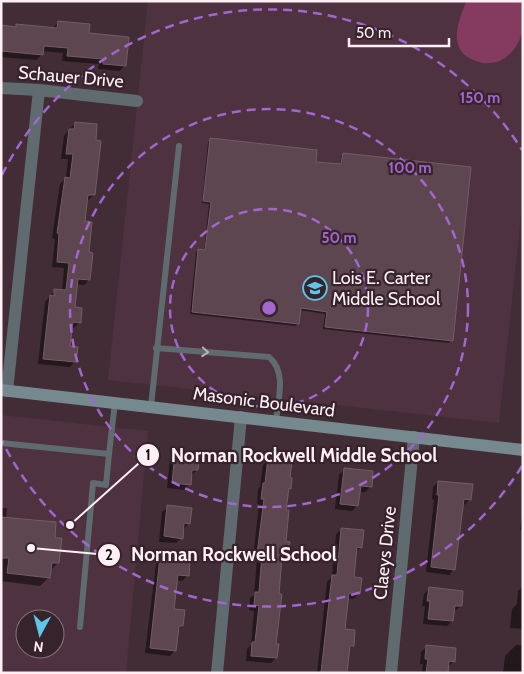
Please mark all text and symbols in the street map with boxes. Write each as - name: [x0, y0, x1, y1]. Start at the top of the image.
- scale bar: [349, 15, 449, 47]
- text: 50 m: [356, 24, 391, 42]
- street label: Schauer Drive: [17, 61, 125, 93]
- text: 150 m: [460, 89, 500, 107]
- text: 100 m: [388, 159, 432, 177]
- text: 50 m: [321, 229, 357, 247]
- place label: Lois E. Carter Middle School: [332, 267, 441, 310]
- school or university icon: Lois E. Carter Middle School: [302, 275, 328, 301]
- centre of rings: [260, 299, 278, 317]
- one-way arrow: [201, 346, 209, 357]
- street label: Masonic Boulevard: [192, 382, 336, 422]
- callout: Norman Rockwell Middle School: [136, 438, 447, 472]
- text: Norman Rockwell Middle School: [171, 444, 437, 467]
- text: 1: [145, 446, 151, 464]
- street label: Claeys Drive: [369, 505, 401, 601]
- callout: Norman Rockwell School: [96, 538, 347, 572]
- text: Norman Rockwell School: [131, 543, 337, 566]
- text: 2: [105, 546, 113, 564]
- north arrow: [15, 609, 65, 659]
- text: N: [32, 637, 44, 656]

